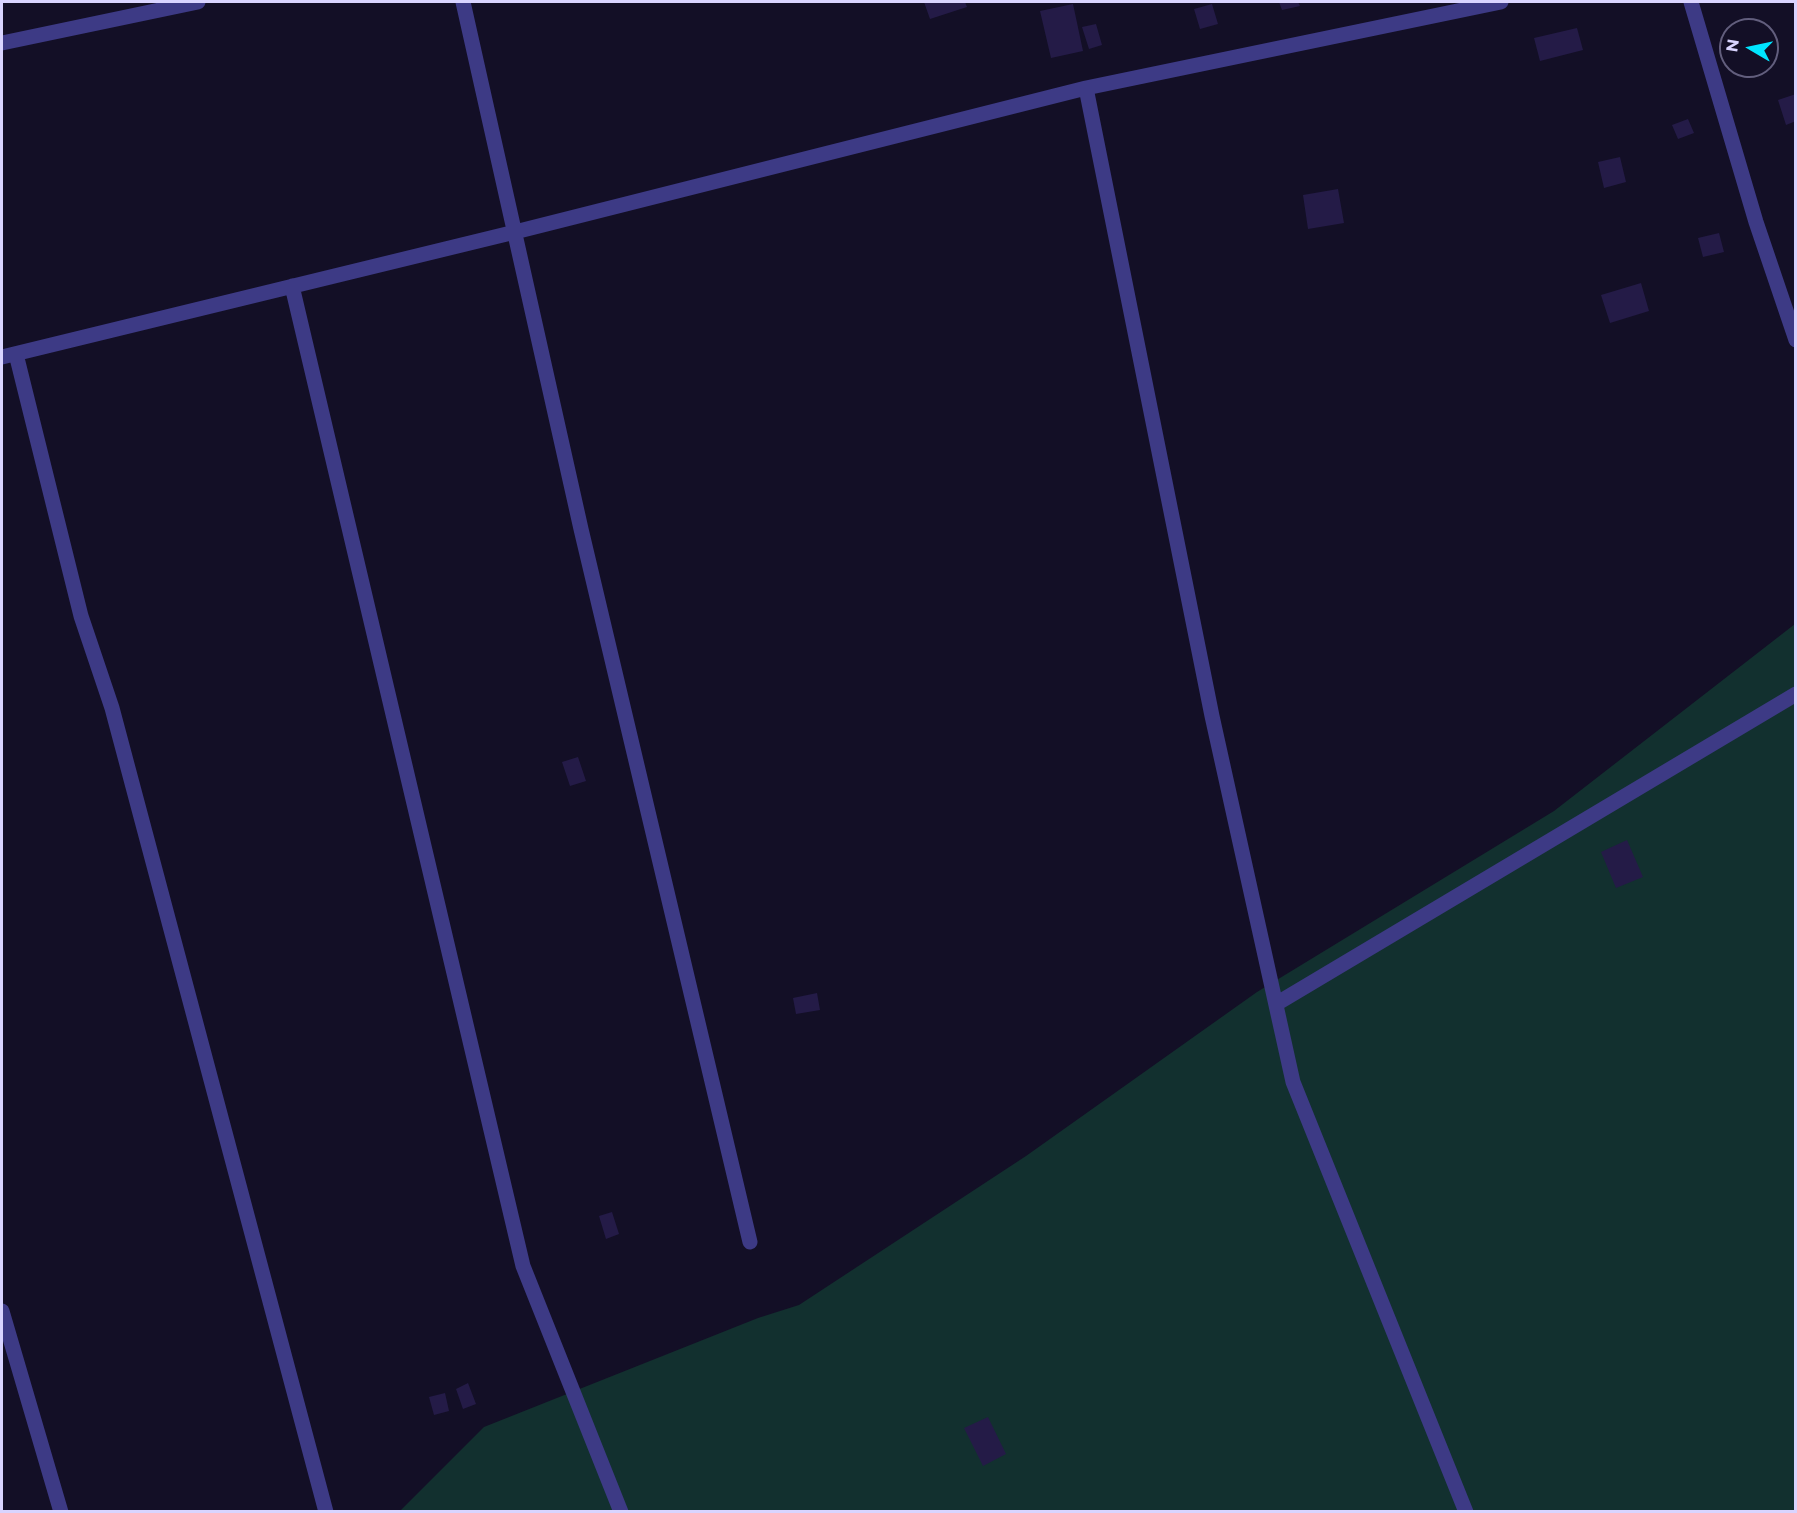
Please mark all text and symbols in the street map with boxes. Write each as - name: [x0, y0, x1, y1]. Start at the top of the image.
- north arrow: [1719, 18, 1779, 78]
- text: N: [1722, 38, 1743, 53]

